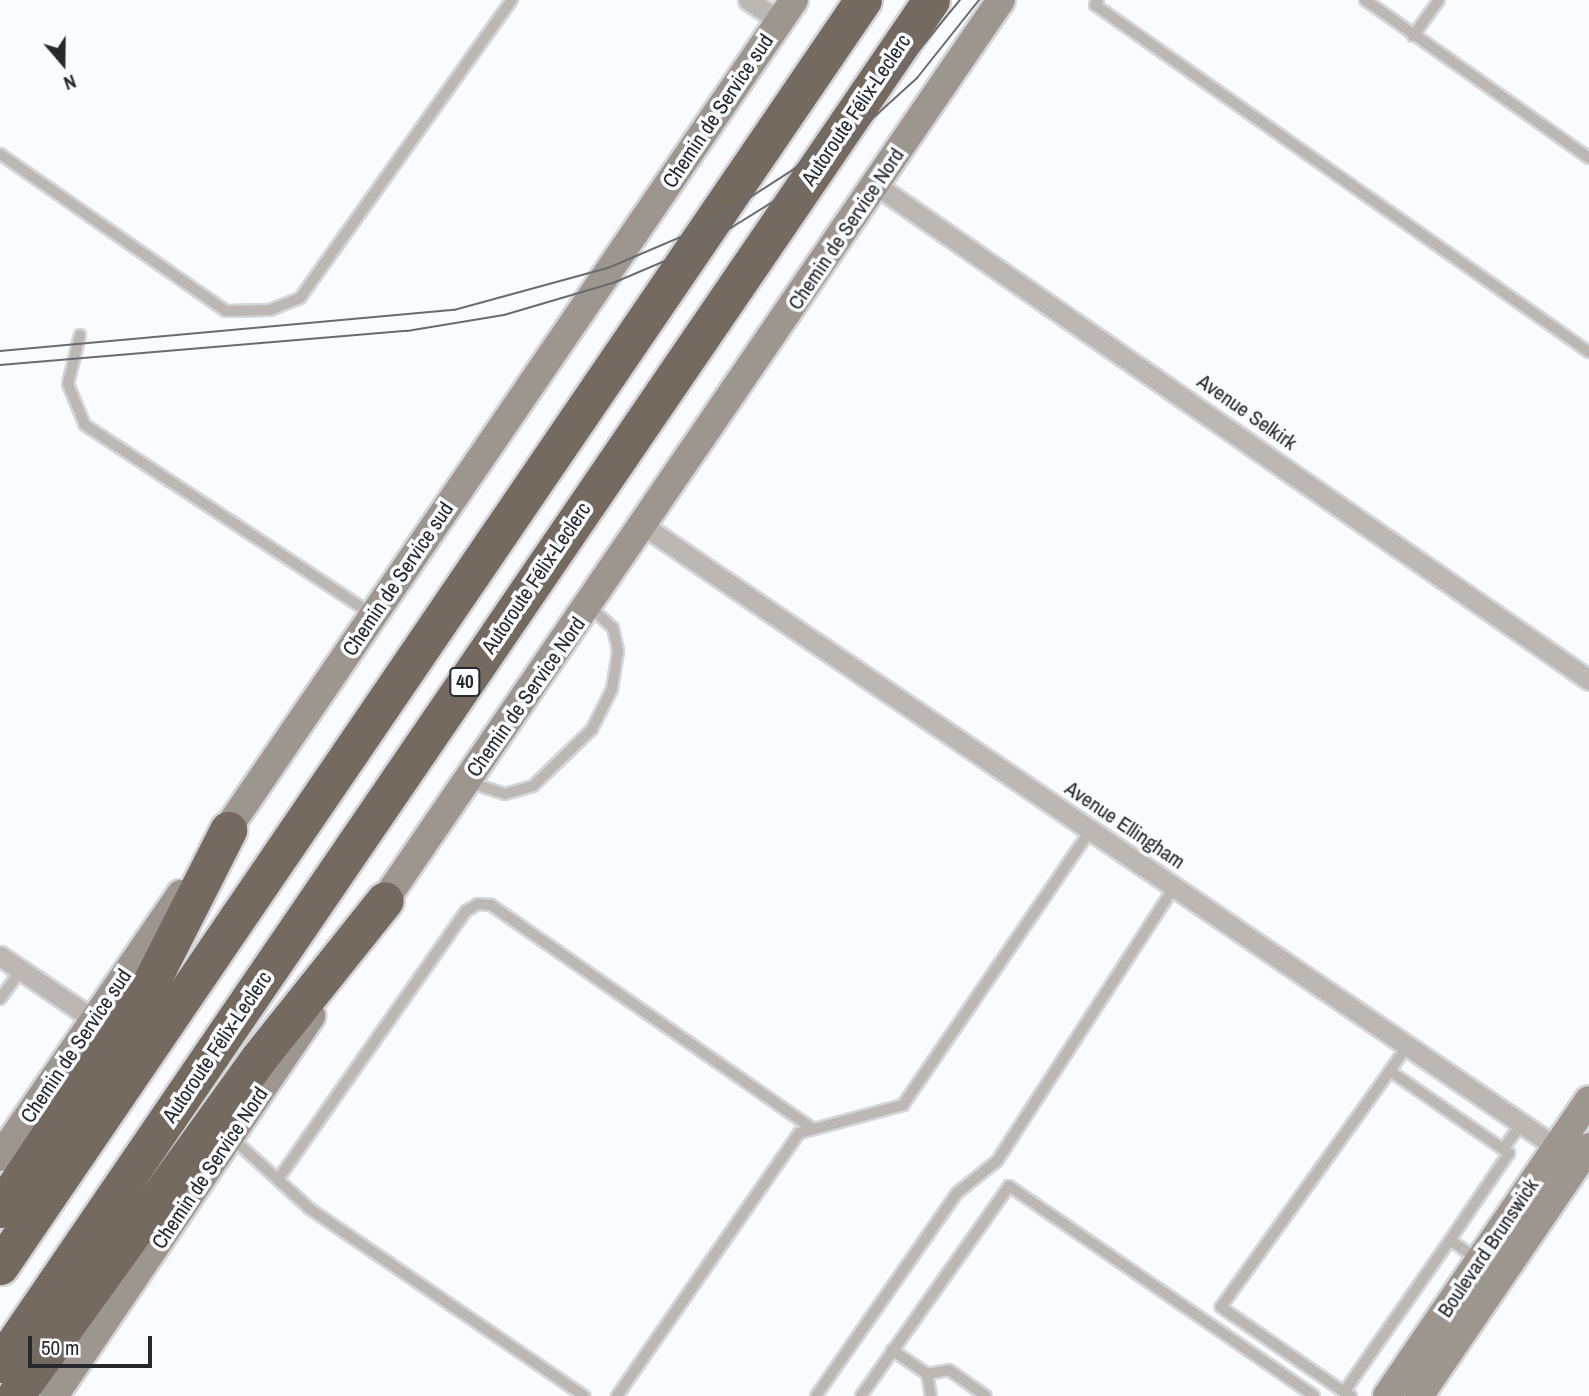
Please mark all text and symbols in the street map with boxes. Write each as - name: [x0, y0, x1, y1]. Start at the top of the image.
- north arrow: [28, 28, 98, 98]
- street label: Chemin de Service sud: [657, 29, 779, 193]
- street label: Autoroute Félix-Leclerc: [796, 30, 916, 190]
- text: N: [60, 69, 80, 97]
- street label: Chemin de Service Nord: [783, 143, 909, 315]
- street label: Avenue Selkirk: [1192, 369, 1302, 455]
- street label: Chemin de Service sud: [337, 497, 459, 661]
- street label: Autoroute Félix-Leclerc: [476, 498, 596, 658]
- street label: Chemin de Service Nord: [461, 612, 591, 782]
- road number: 40: [449, 666, 481, 698]
- street label: Avenue Ellingham: [1060, 776, 1190, 874]
- street label: Chemin de Service sud: [15, 964, 137, 1128]
- street label: Autoroute Félix-Leclerc: [157, 967, 277, 1127]
- street label: Chemin de Service Nord: [147, 1082, 273, 1254]
- street label: Boulevard Brunswick: [1432, 1174, 1544, 1322]
- scale bar: [32, 1322, 156, 1366]
- text: 50 m: [41, 1333, 79, 1362]

